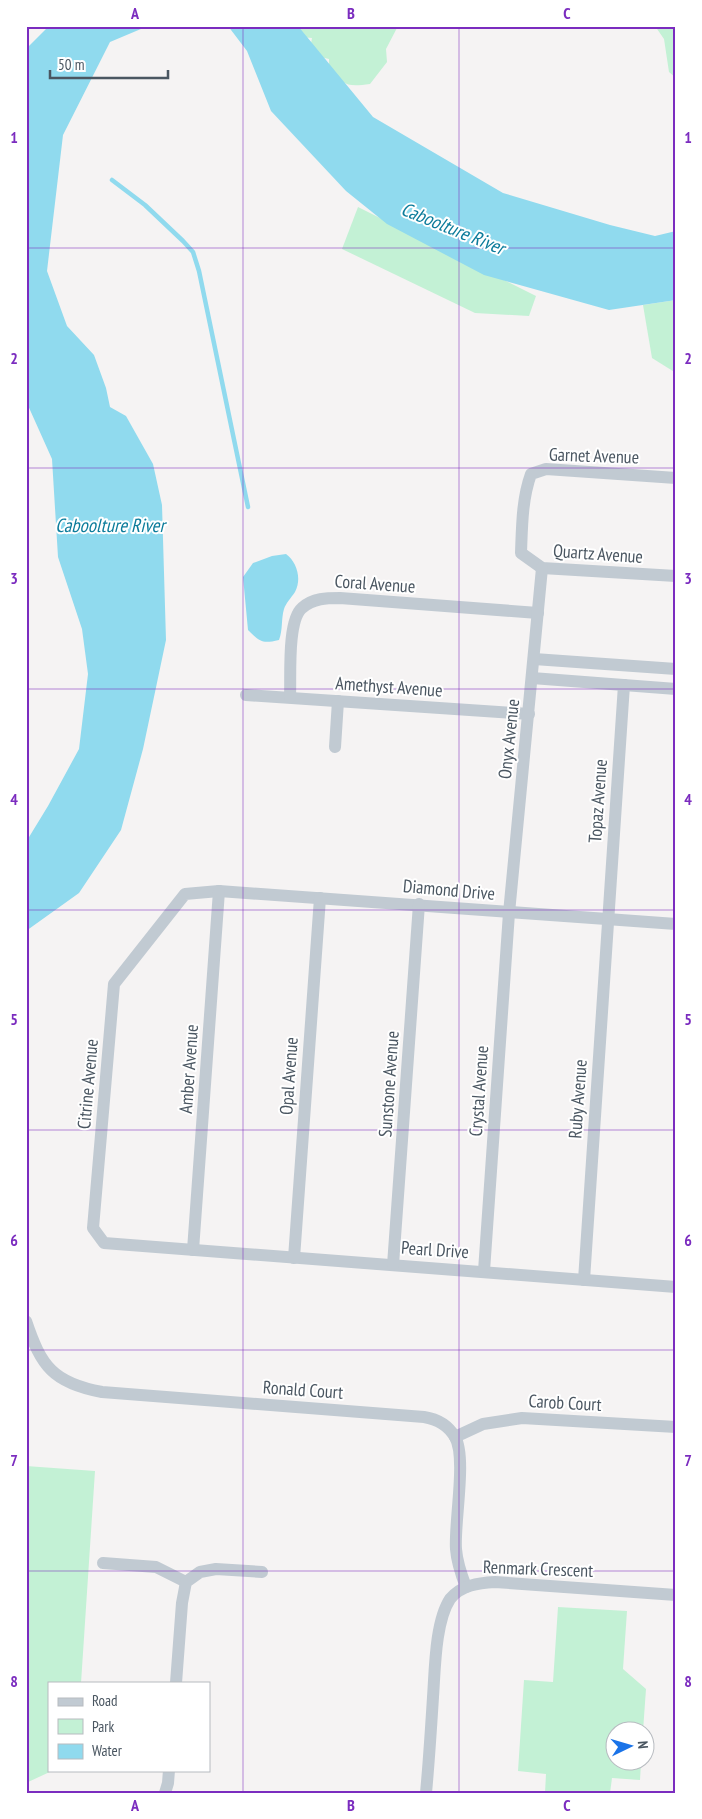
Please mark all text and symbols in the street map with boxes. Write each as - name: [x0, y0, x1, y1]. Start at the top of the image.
- text: A: [130, 3, 140, 23]
- text: B: [347, 3, 355, 23]
- text: C: [563, 3, 571, 23]
- scale bar: [50, 48, 168, 80]
- text: 50 m: [58, 55, 84, 74]
- text: 1: [10, 127, 18, 147]
- text: 1: [684, 127, 692, 147]
- water label: Caboolture River: [398, 196, 511, 261]
- text: 2: [10, 348, 18, 368]
- text: 2: [684, 348, 692, 368]
- street label: Garnet Avenue: [549, 442, 639, 469]
- water label: Caboolture River: [55, 513, 167, 537]
- street label: Quartz Avenue: [552, 539, 644, 568]
- text: 3: [10, 568, 18, 588]
- text: 3: [684, 568, 692, 588]
- street label: Coral Avenue: [334, 569, 416, 598]
- street label: Amethyst Avenue: [335, 671, 443, 702]
- street label: Onyx Avenue: [493, 698, 524, 780]
- street label: Topaz Avenue: [583, 758, 612, 844]
- text: 4: [10, 789, 18, 809]
- text: 4: [684, 789, 692, 809]
- street label: Diamond Drive: [402, 874, 496, 905]
- text: 5: [10, 1009, 18, 1029]
- text: 5: [684, 1009, 692, 1029]
- street label: Amber Avenue: [174, 1024, 203, 1114]
- street label: Sunstone Avenue: [373, 1030, 404, 1138]
- street label: Opal Avenue: [274, 1036, 303, 1116]
- street label: Citrine Avenue: [72, 1038, 103, 1130]
- street label: Crystal Avenue: [464, 1045, 493, 1137]
- street label: Ruby Avenue: [563, 1059, 592, 1139]
- text: 6: [10, 1230, 18, 1250]
- text: 6: [684, 1230, 692, 1250]
- street label: Pearl Drive: [400, 1236, 470, 1263]
- street label: Ronald Court: [262, 1375, 344, 1404]
- street label: Carob Court: [528, 1389, 602, 1416]
- text: 7: [10, 1450, 18, 1470]
- text: 7: [684, 1450, 692, 1470]
- street label: Renmark Crescent: [482, 1555, 594, 1582]
- text: 8: [10, 1671, 18, 1691]
- text: 8: [684, 1671, 692, 1691]
- legend: [48, 1682, 210, 1772]
- text: Road: [92, 1691, 118, 1710]
- text: Park: [92, 1717, 114, 1736]
- north arrow: [604, 1722, 654, 1772]
- text: N: [634, 1740, 652, 1749]
- text: Water: [92, 1741, 123, 1760]
- text: A: [130, 1795, 140, 1815]
- text: B: [347, 1795, 355, 1815]
- text: C: [563, 1795, 571, 1815]

